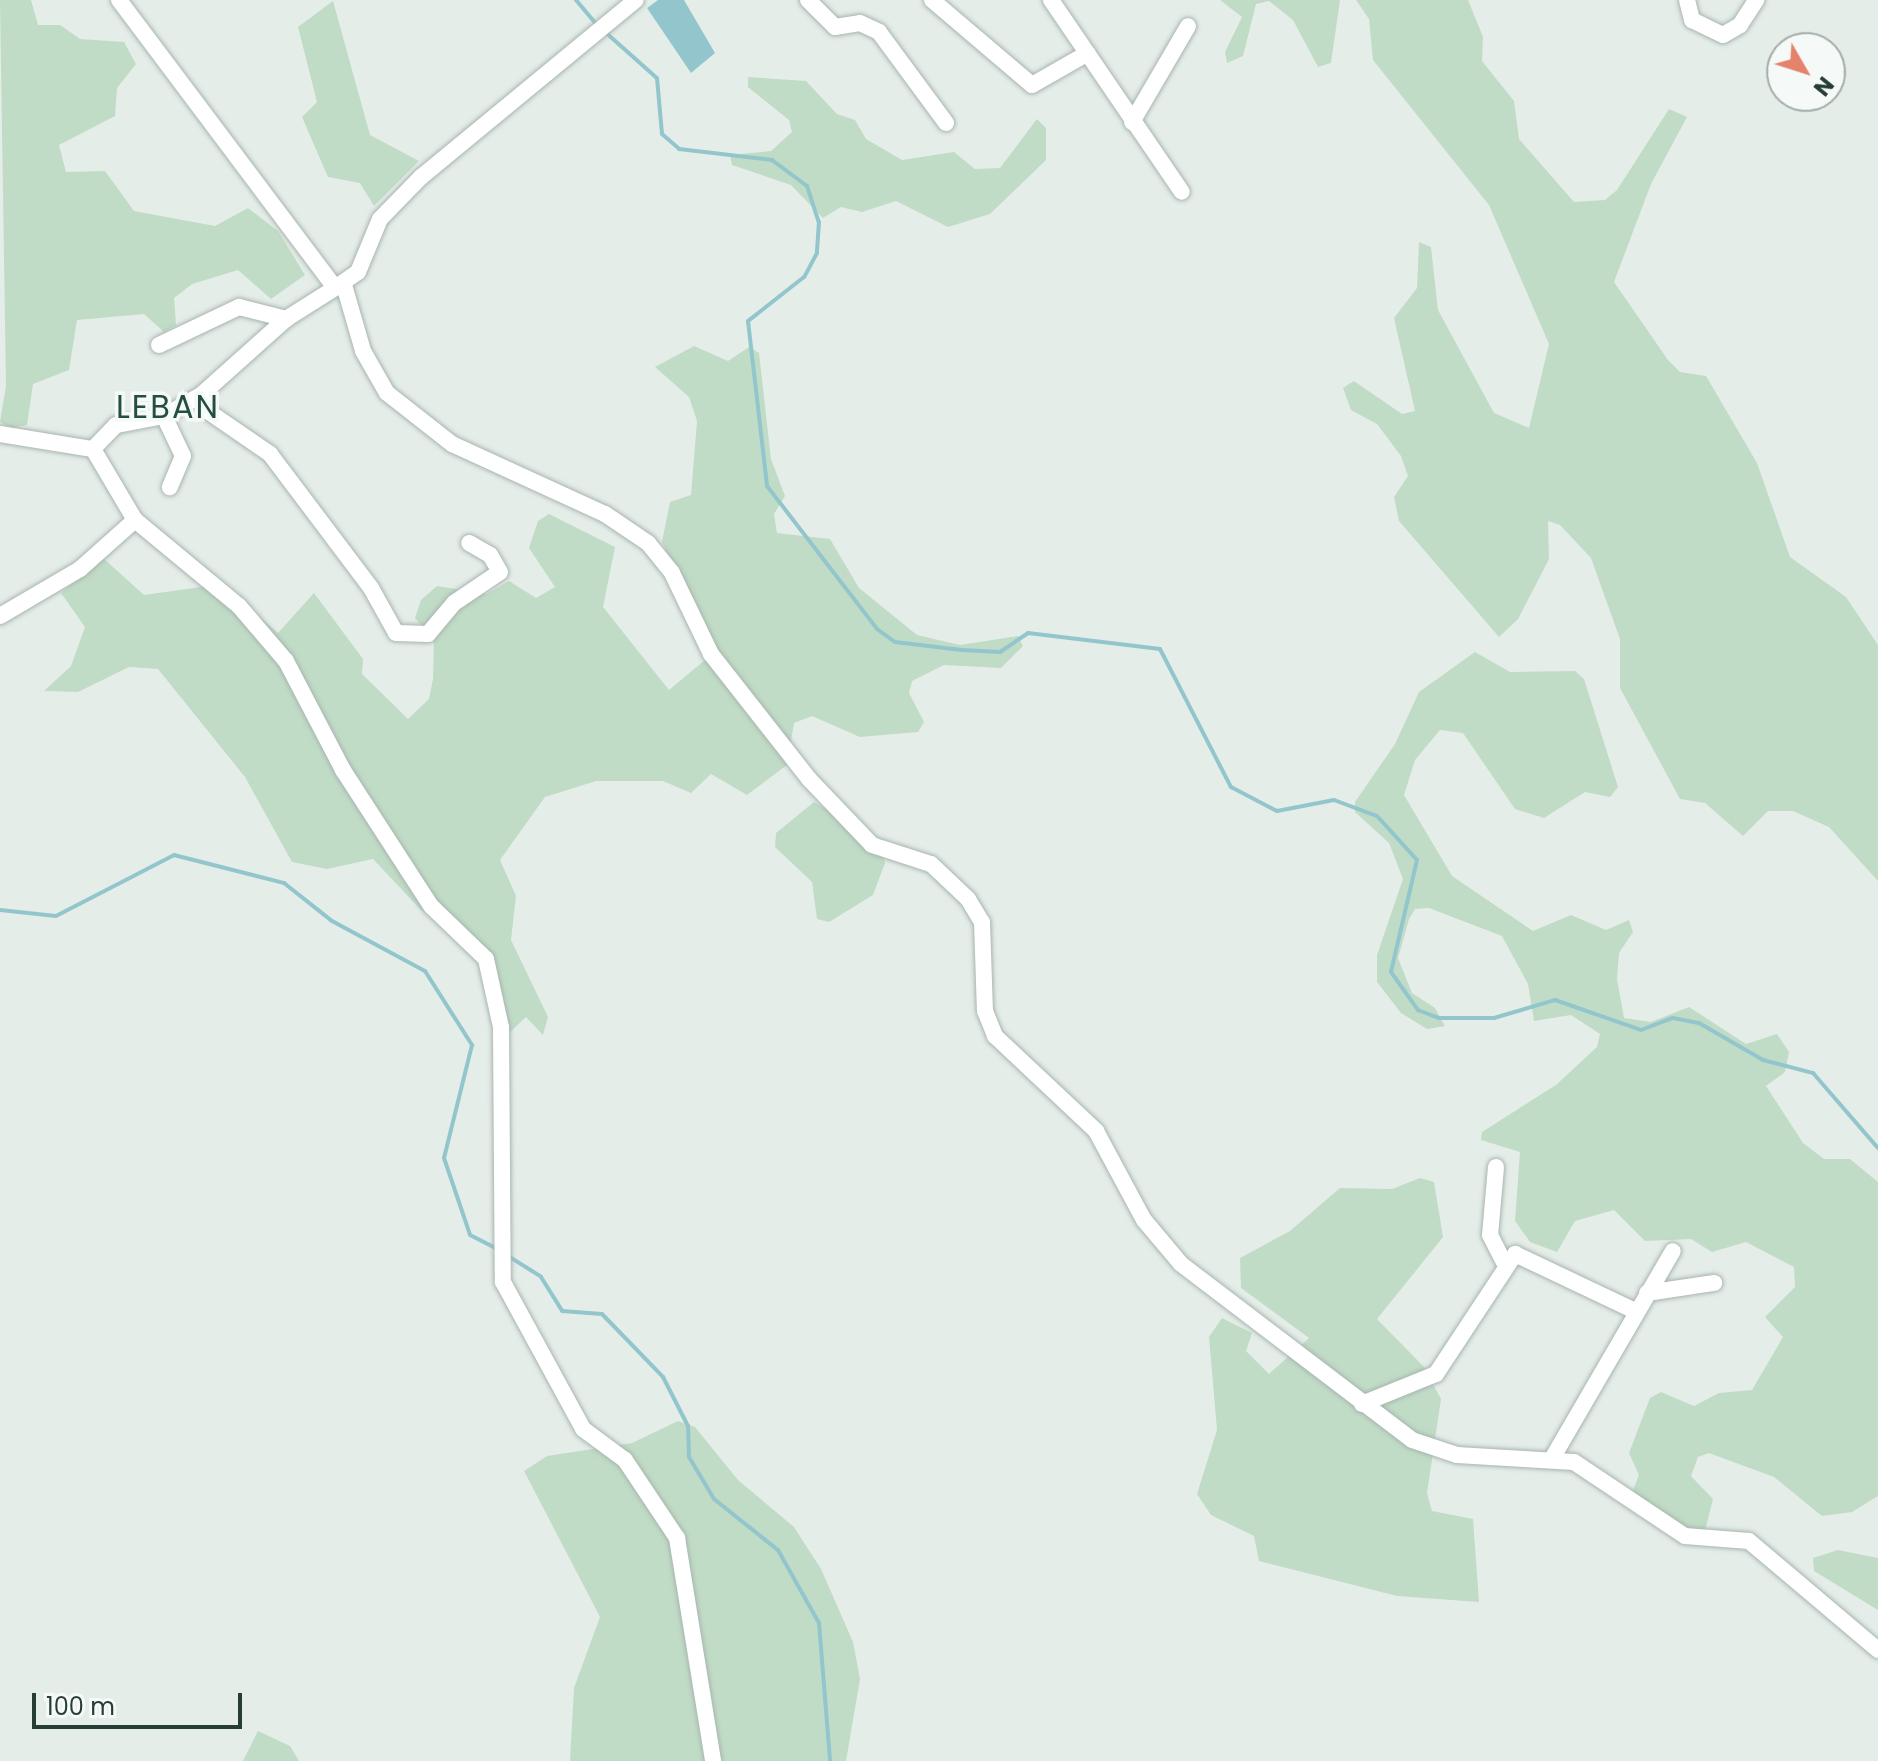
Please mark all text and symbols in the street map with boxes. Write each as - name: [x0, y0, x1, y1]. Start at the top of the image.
- north arrow: [1766, 32, 1846, 112]
- text: N: [1806, 70, 1841, 102]
- district label: LEBAN: [116, 388, 220, 426]
- scale bar: [36, 1677, 246, 1727]
- text: 100 m: [46, 1690, 115, 1723]

